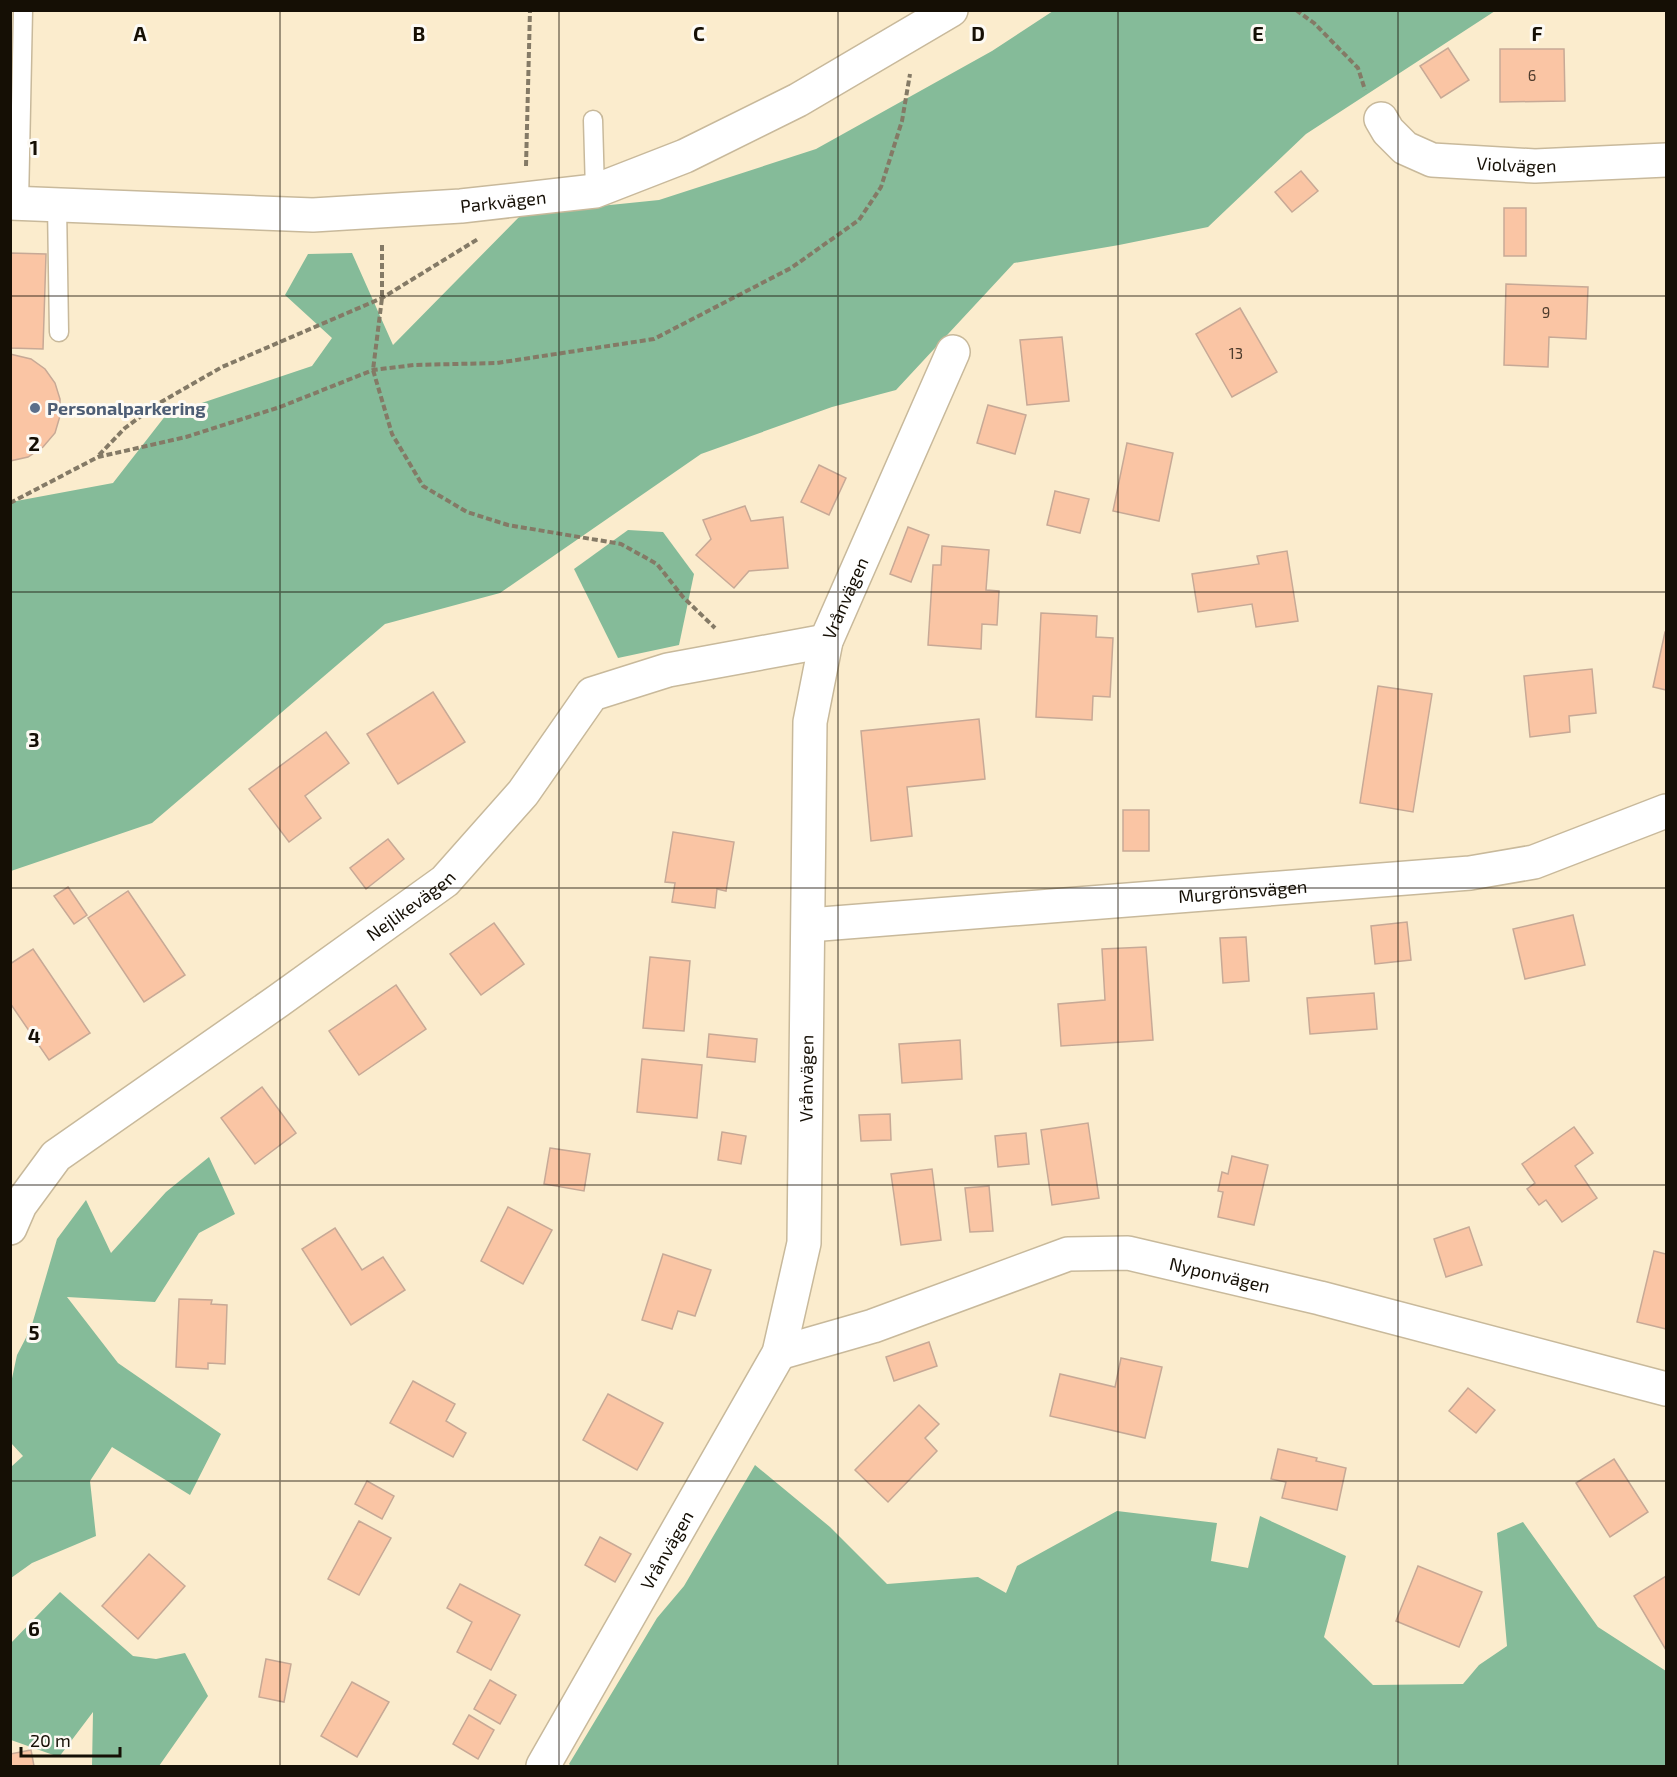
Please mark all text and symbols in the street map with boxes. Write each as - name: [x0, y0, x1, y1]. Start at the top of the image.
- text: A: [133, 21, 147, 45]
- text: B: [413, 21, 425, 45]
- text: C: [693, 21, 705, 45]
- text: D: [971, 21, 985, 45]
- text: E: [1252, 21, 1264, 45]
- text: F: [1531, 21, 1543, 45]
- house number: 6: [1528, 66, 1536, 84]
- text: 1: [30, 135, 38, 159]
- street label: Violvägen: [1476, 152, 1557, 177]
- street label: Parkvägen: [459, 186, 547, 217]
- house number: 9: [1542, 303, 1550, 321]
- house number: 13: [1229, 344, 1243, 362]
- place label: Personalparkering: [47, 397, 206, 419]
- marker: Personalparkering: [28, 401, 42, 415]
- text: 2: [28, 431, 40, 455]
- street label: Vrånvägen: [817, 554, 873, 643]
- text: 3: [28, 727, 40, 751]
- street label: Nejlikevägen: [362, 866, 460, 945]
- street label: Murgrönsvägen: [1177, 875, 1308, 907]
- text: 4: [28, 1023, 41, 1047]
- street label: Vrånvägen: [794, 1035, 817, 1122]
- street label: Nyponvägen: [1167, 1252, 1272, 1297]
- text: 5: [28, 1320, 40, 1344]
- street label: Vrånvägen: [635, 1506, 698, 1593]
- text: 6: [28, 1616, 40, 1640]
- scale bar: [21, 1720, 120, 1758]
- text: 20 m: [30, 1729, 71, 1751]

